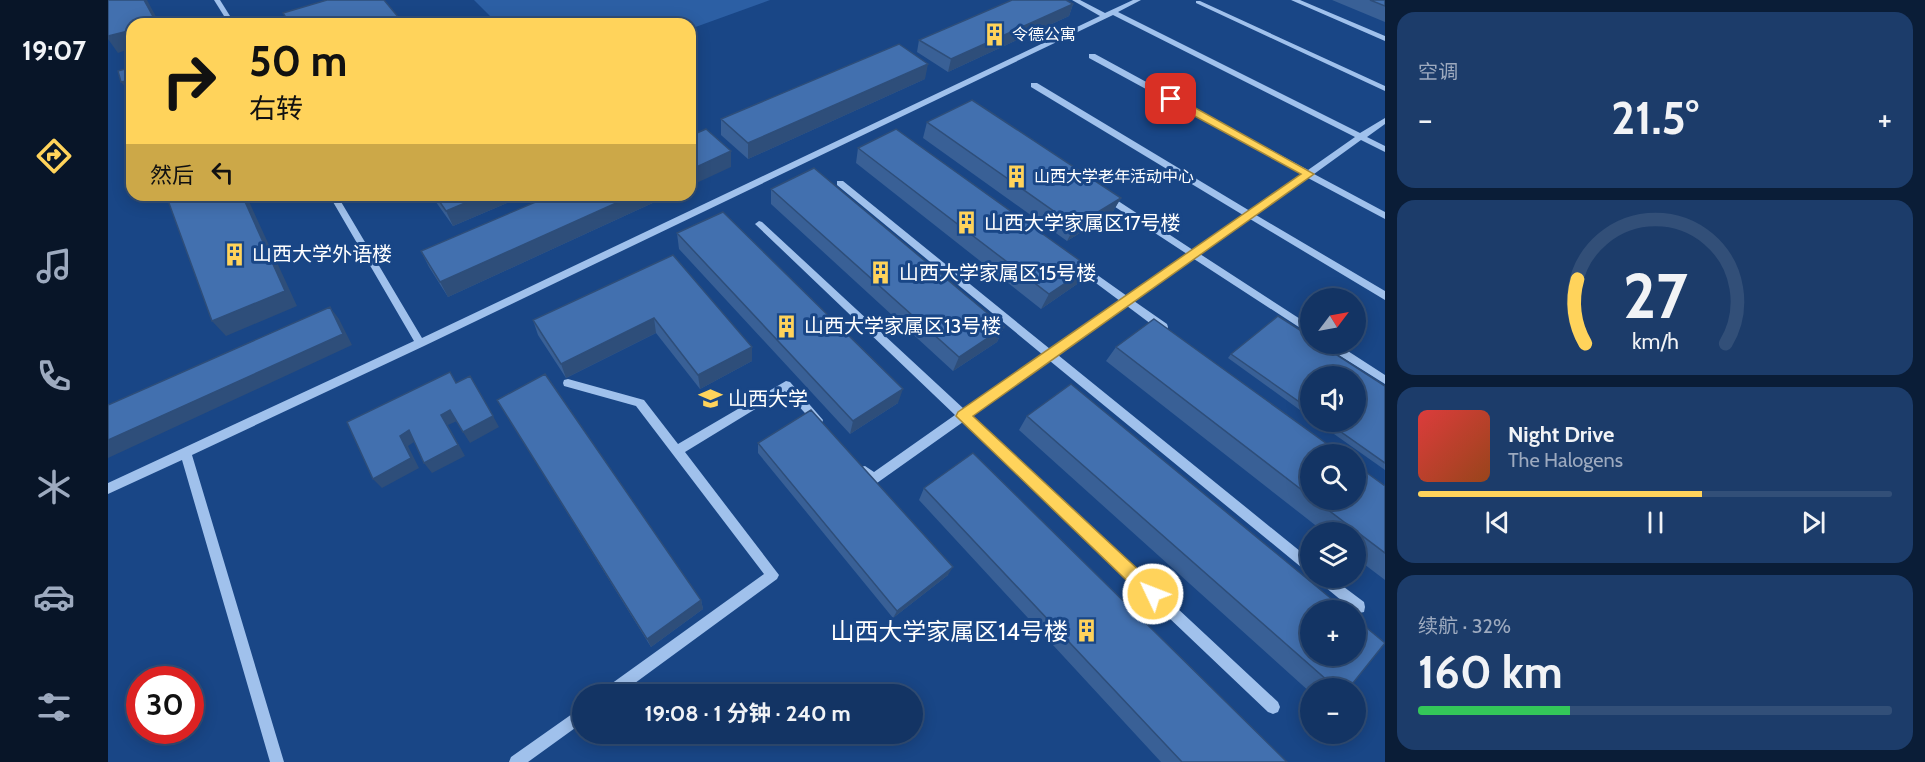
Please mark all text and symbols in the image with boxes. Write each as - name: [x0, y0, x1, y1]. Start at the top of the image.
- building icon: 令德公寓: [981, 21, 1007, 47]
- place label: 令德公寓: [1012, 25, 1076, 44]
- text: 19:07: [22, 34, 86, 67]
- text: 50 m: [249, 35, 347, 87]
- icon: right: [150, 42, 228, 120]
- text: 空调: [1418, 60, 1458, 84]
- pin: [1145, 73, 1196, 124]
- icon: arrive: [1154, 82, 1187, 115]
- text: 21.5°: [1611, 91, 1699, 145]
- text: 右转: [249, 92, 303, 125]
- text: −: [1418, 99, 1433, 139]
- text: +: [1877, 99, 1892, 139]
- icon: directions: [33, 135, 75, 177]
- icon: left: [206, 156, 239, 189]
- text: 然后: [150, 162, 194, 189]
- building icon: 山西大学老年活动中心: [1003, 163, 1029, 189]
- place label: 山西大学老年活动中心: [1034, 167, 1194, 186]
- building icon: 山西大学家属区17号楼: [953, 210, 979, 236]
- place label: 山西大学家属区17号楼: [984, 211, 1181, 235]
- building icon: 山西大学外语楼: [221, 241, 247, 267]
- place label: 山西大学外语楼: [252, 242, 392, 266]
- icon: music: [33, 245, 75, 287]
- text: 27: [1623, 258, 1688, 334]
- building icon: 山西大学家属区15号楼: [868, 260, 894, 286]
- place label: 山西大学家属区15号楼: [899, 261, 1096, 285]
- north arrow: [1300, 288, 1366, 354]
- map controls: [1300, 288, 1366, 744]
- building icon: 山西大学家属区13号楼: [773, 313, 799, 339]
- place label: 山西大学家属区13号楼: [804, 314, 1001, 338]
- text: km/h: [1632, 329, 1678, 355]
- icon: phone: [33, 355, 75, 397]
- button: sound: [1300, 366, 1366, 432]
- school or university icon: 山西大学: [697, 386, 723, 412]
- place label: 山西大学: [728, 387, 808, 411]
- text: Night Drive: [1508, 421, 1614, 448]
- button: search: [1300, 444, 1366, 510]
- text: The Halogens: [1508, 448, 1623, 472]
- icon: climate: [33, 466, 75, 508]
- icon: previous: [1481, 506, 1514, 539]
- icon: pause: [1639, 506, 1672, 539]
- icon: next: [1797, 506, 1830, 539]
- button: layers: [1300, 522, 1366, 588]
- position arrow: [1121, 562, 1185, 626]
- icon: car: [33, 576, 75, 618]
- button: +: [1300, 600, 1366, 666]
- text: 续航 · 32%: [1418, 614, 1511, 638]
- place label: 山西大学家属区14号楼: [830, 617, 1068, 646]
- building icon: 山西大学家属区14号楼: [1073, 618, 1099, 644]
- text: 160 km: [1418, 645, 1563, 699]
- speed limit sign: 30: [126, 666, 204, 744]
- button: −: [1300, 678, 1366, 744]
- icon: filters: [33, 686, 75, 728]
- text: 19:08 · 1 分钟 · 240 m: [644, 700, 851, 727]

